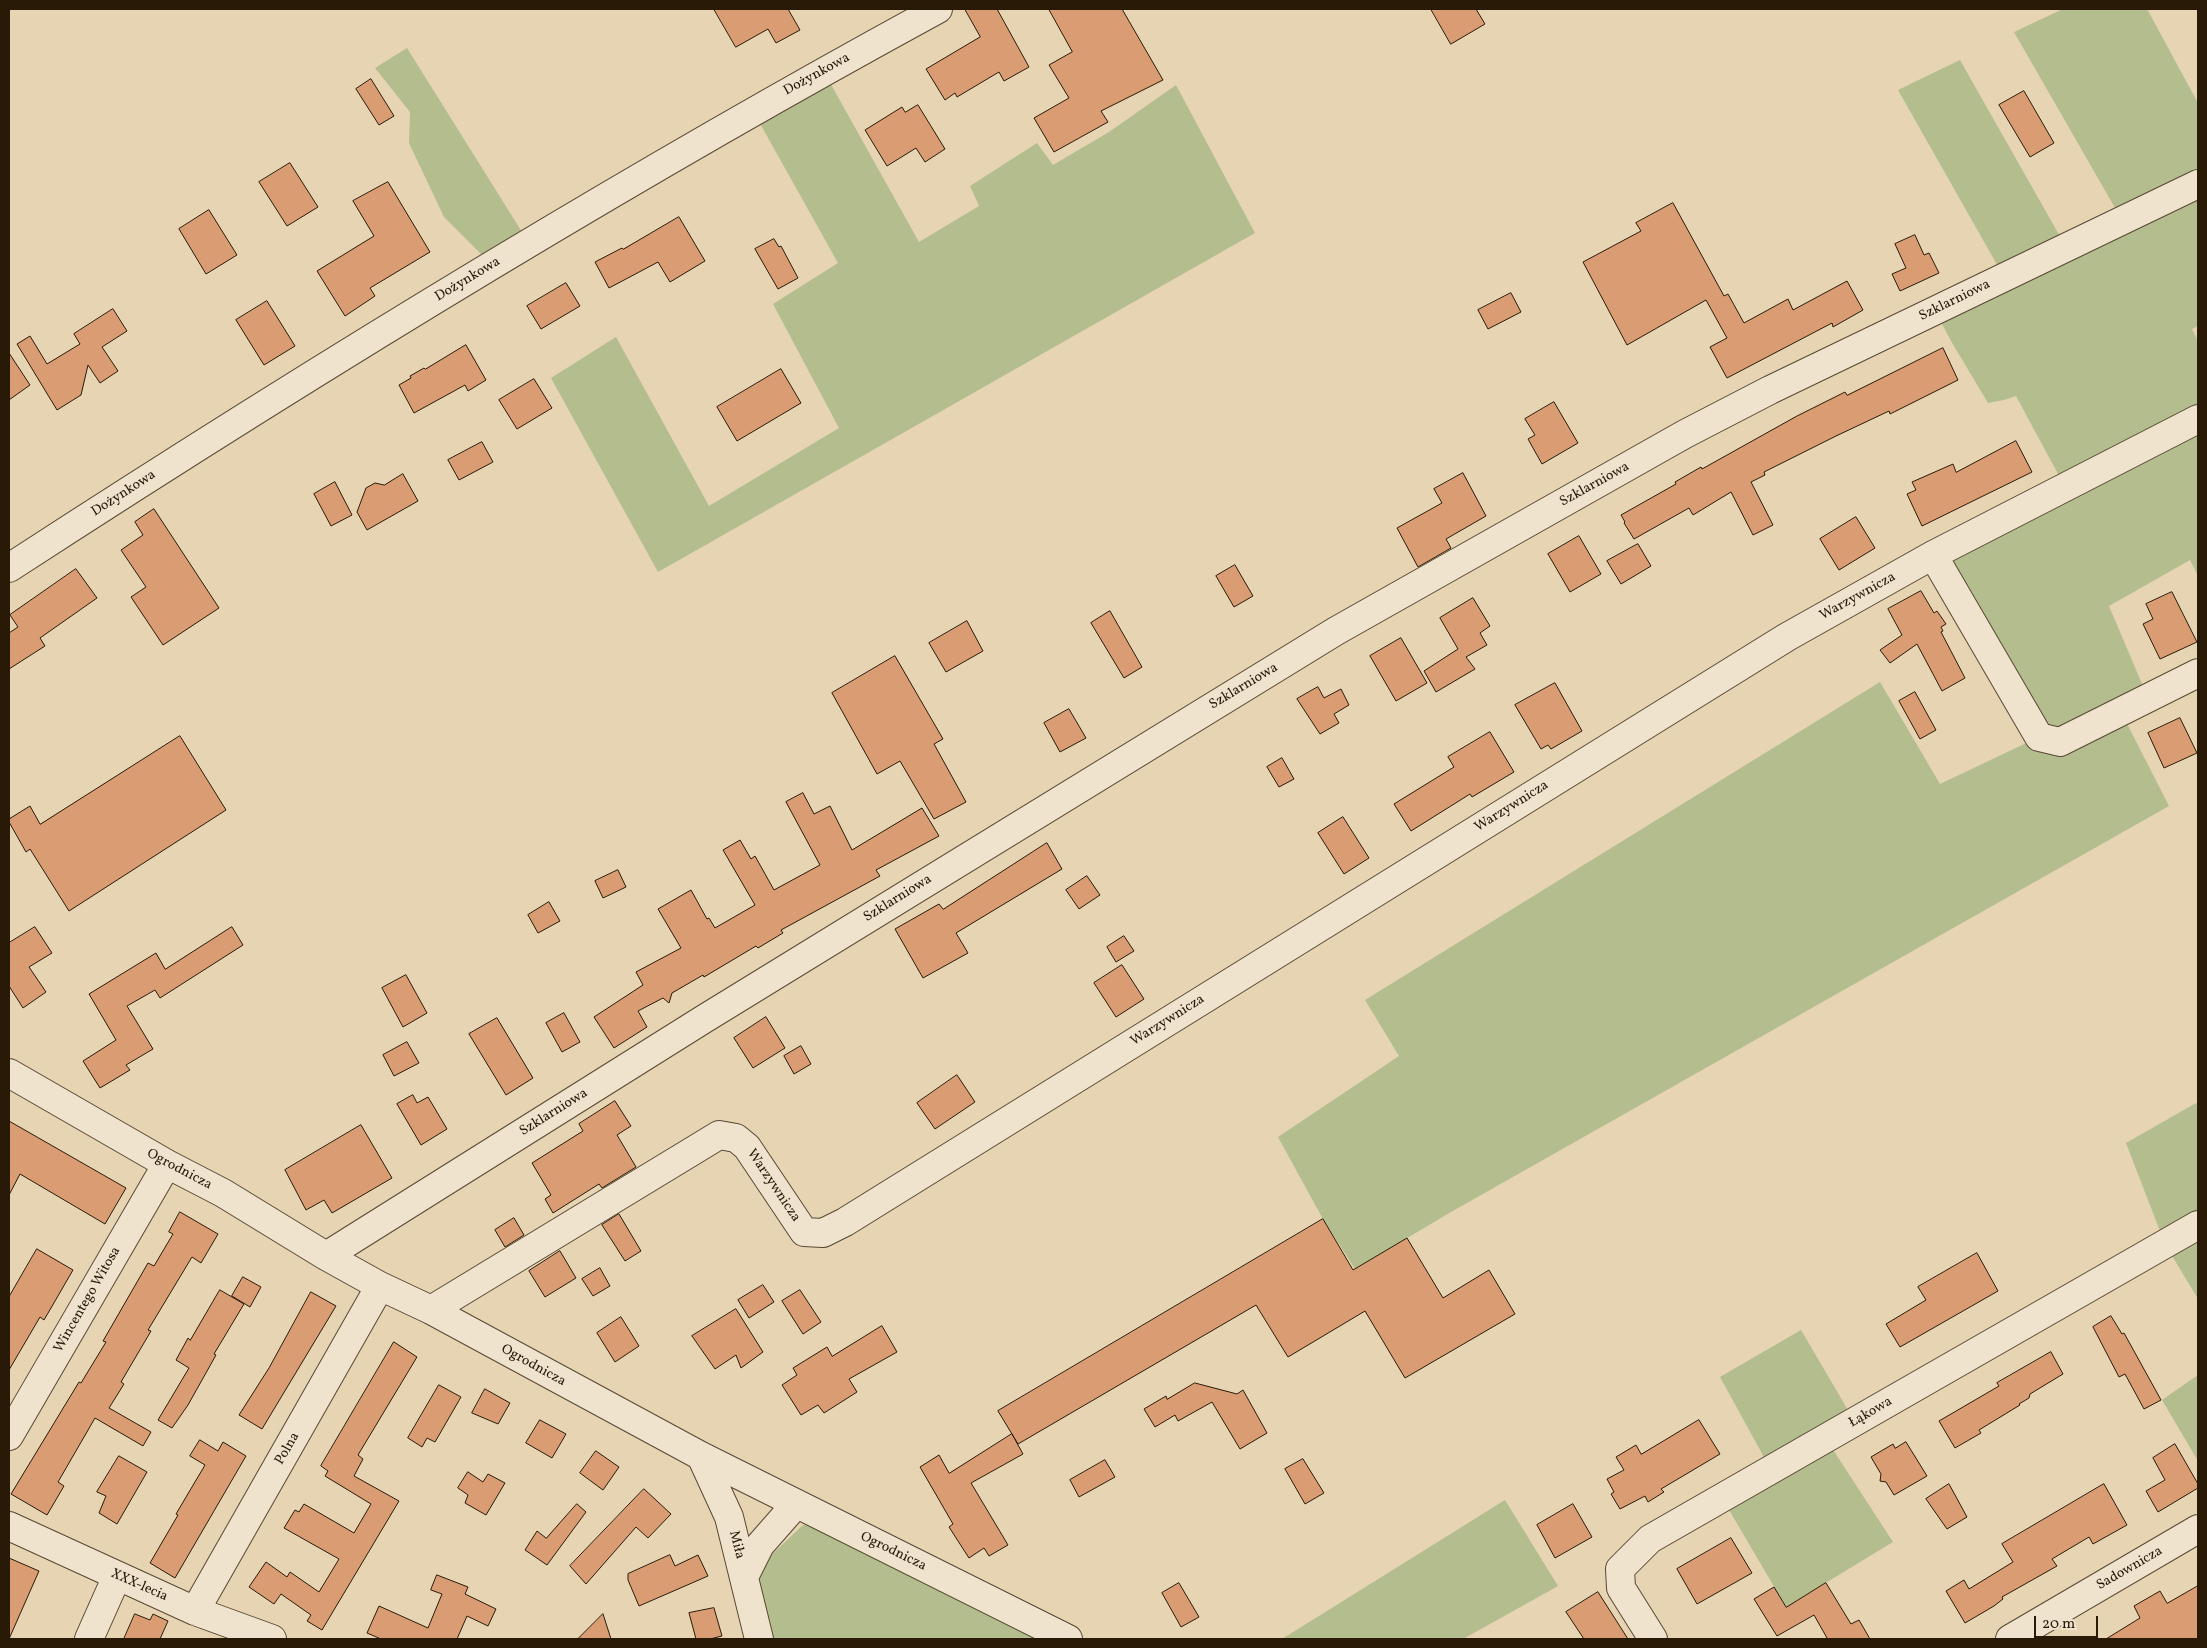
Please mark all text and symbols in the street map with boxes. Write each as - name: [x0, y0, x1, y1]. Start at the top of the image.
- street label: Dożynkowa: [781, 50, 853, 100]
- street label: Dożynkowa: [432, 254, 504, 306]
- street label: Szklarniowa: [1917, 277, 1993, 325]
- street label: Szklarniowa: [1557, 459, 1633, 511]
- street label: Dożynkowa: [89, 467, 159, 521]
- street label: Warzywnicza: [1817, 569, 1899, 625]
- street label: Szklarniowa: [1207, 660, 1281, 714]
- street label: Warzywnicza: [1472, 778, 1552, 836]
- street label: Szklarniowa: [861, 871, 935, 927]
- street label: Warzywnicza: [1128, 992, 1208, 1050]
- street label: Szklarniowa: [517, 1085, 591, 1141]
- street label: Ogrodnicza: [144, 1146, 214, 1194]
- street label: Warzywnicza: [743, 1146, 803, 1226]
- street label: Wincentego Witosa: [51, 1244, 125, 1356]
- street label: Ogrodnicza: [498, 1341, 568, 1391]
- street label: Łąkowa: [1846, 1394, 1896, 1432]
- street label: Polna: [272, 1430, 304, 1468]
- street label: Miła: [724, 1529, 748, 1561]
- street label: Ogrodnicza: [857, 1529, 929, 1575]
- street label: Sadownicza: [2094, 1543, 2166, 1595]
- street label: XXX-lecia: [108, 1566, 170, 1606]
- scale bar: [2037, 1606, 2101, 1638]
- text: 20 m: [2042, 1614, 2075, 1635]

